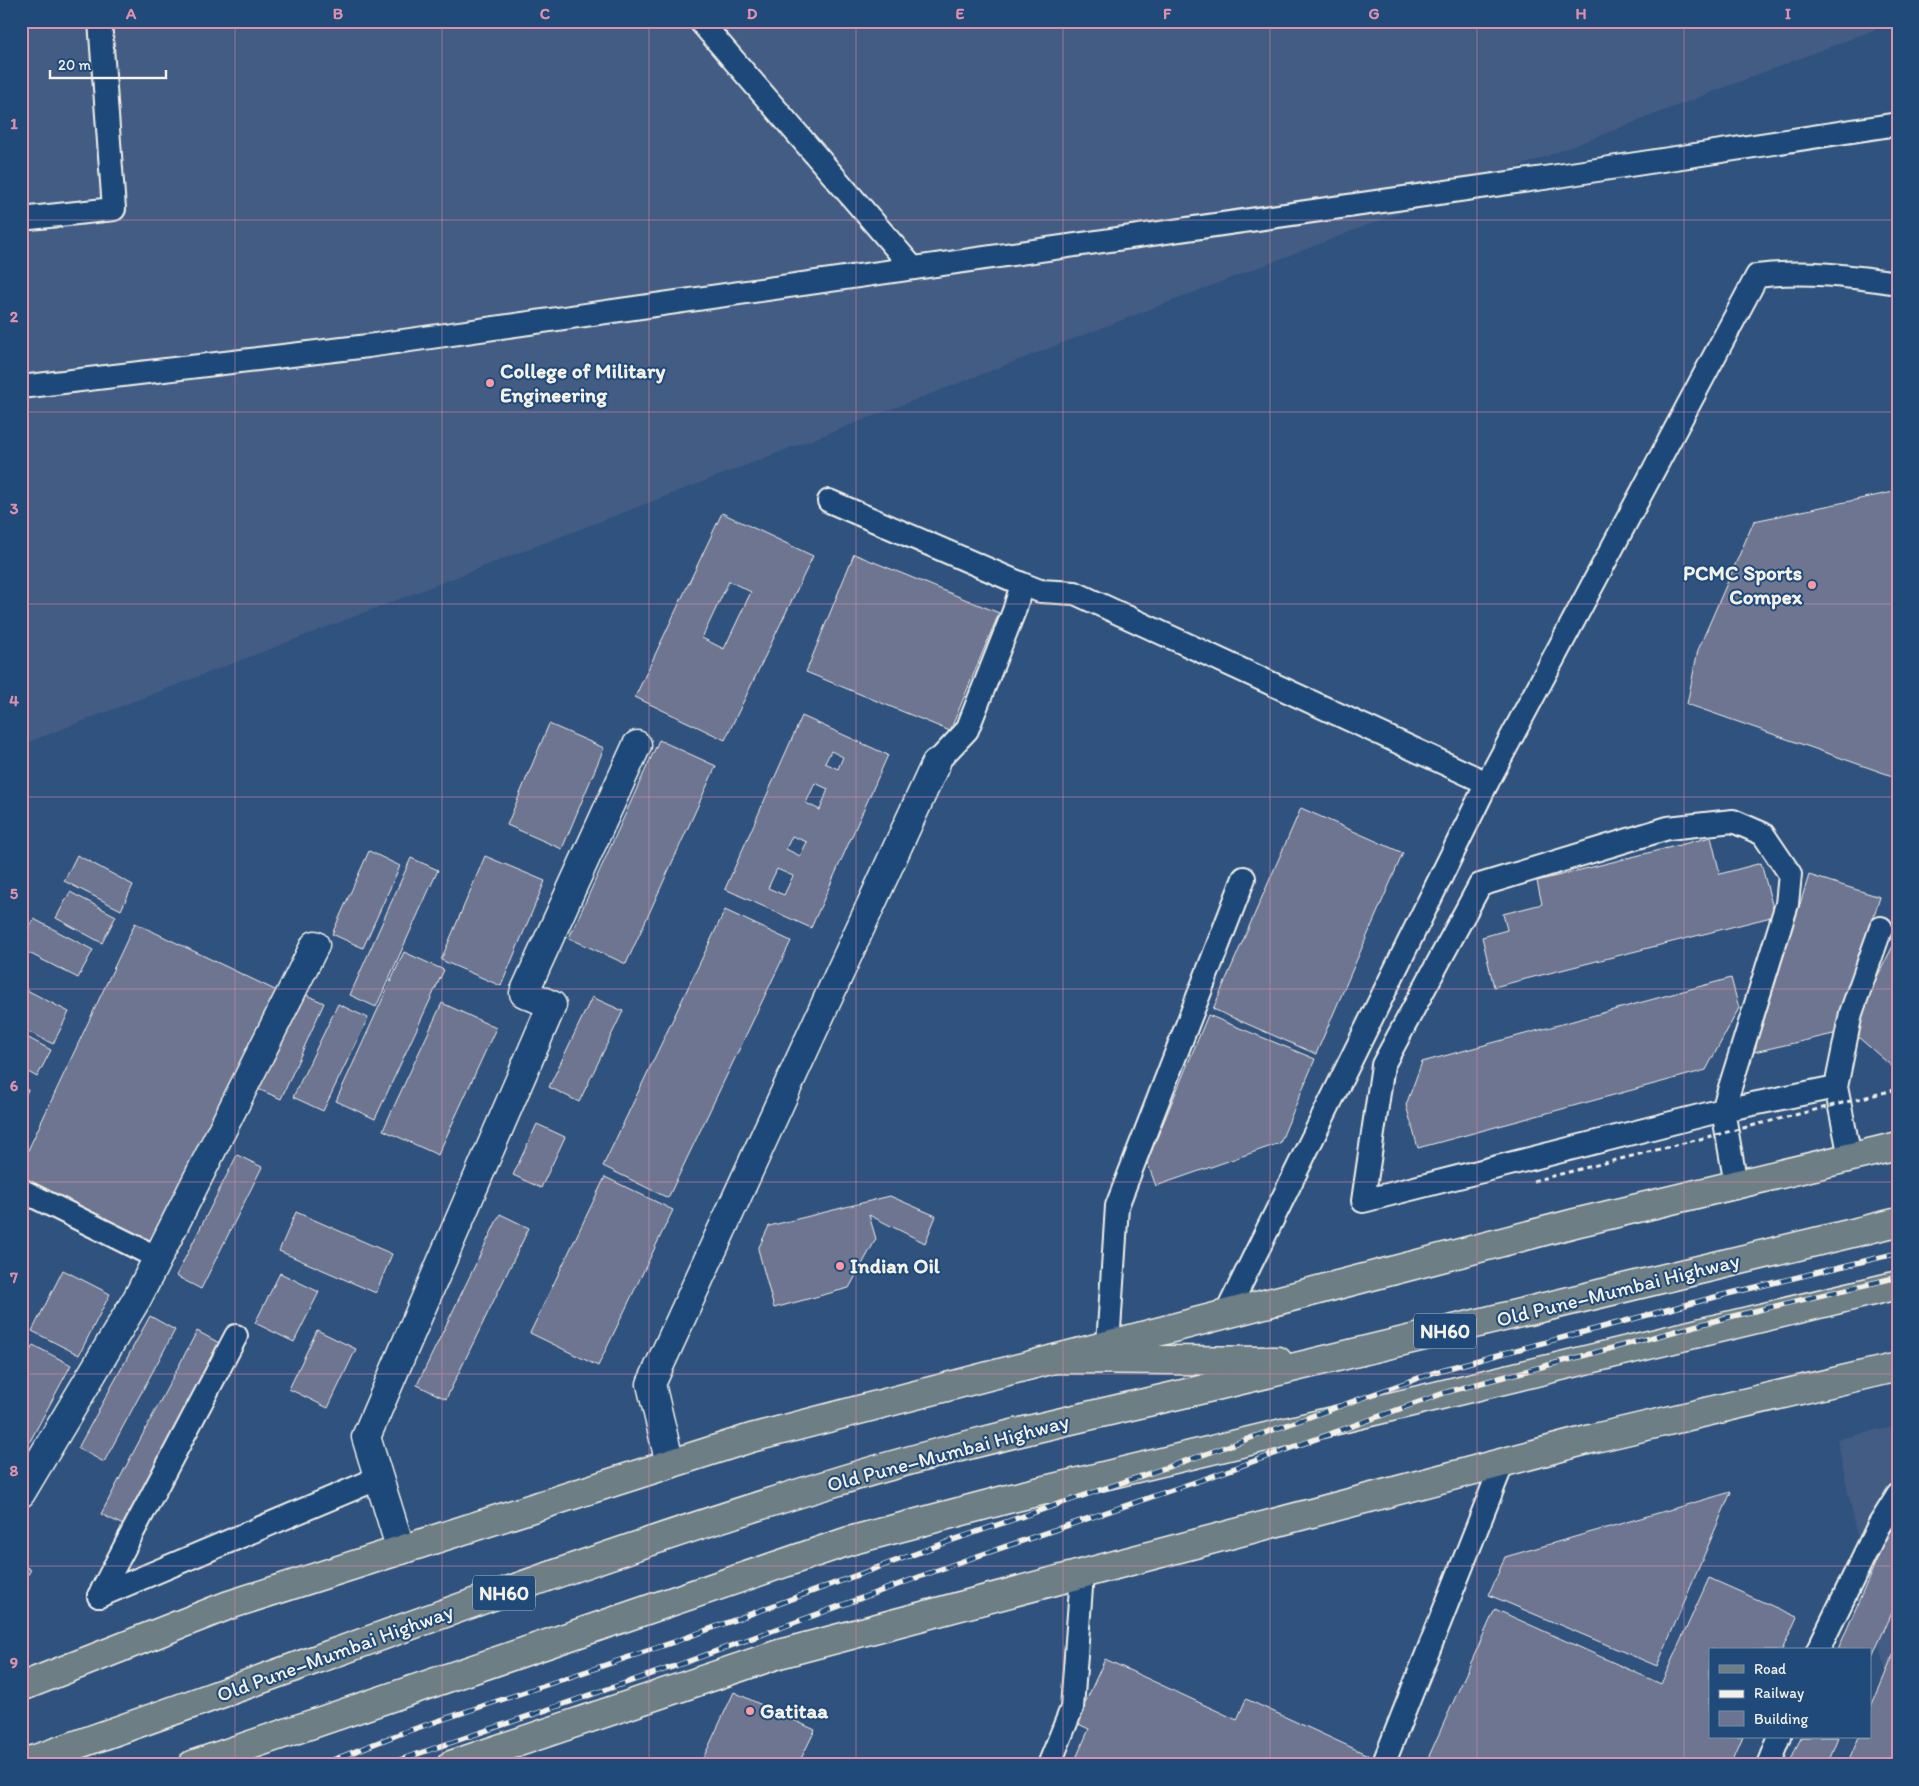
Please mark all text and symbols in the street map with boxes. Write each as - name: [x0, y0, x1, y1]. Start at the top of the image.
- text: A: [125, 4, 137, 23]
- text: B: [333, 4, 344, 23]
- text: C: [540, 4, 551, 23]
- text: D: [747, 4, 758, 23]
- text: E: [956, 4, 965, 23]
- text: F: [1163, 4, 1172, 23]
- text: G: [1368, 4, 1380, 23]
- text: H: [1575, 4, 1587, 23]
- text: I: [1785, 4, 1791, 23]
- scale bar: [50, 48, 166, 80]
- text: 20 m: [58, 56, 92, 74]
- text: 1: [10, 114, 18, 133]
- text: 2: [10, 307, 19, 326]
- place label: College of Military Engineering: [500, 358, 665, 408]
- marker: College of Military Engineering: [484, 377, 496, 389]
- text: 3: [10, 499, 19, 518]
- place label: PCMC Sports Compex: [1683, 560, 1803, 610]
- marker: PCMC Sports Compex: [1806, 579, 1818, 591]
- text: 4: [9, 691, 19, 710]
- text: 5: [10, 884, 19, 903]
- text: 6: [10, 1076, 19, 1095]
- street label: Old Pune–Mumbai Highway: [1494, 1247, 1742, 1332]
- place label: Indian Oil: [850, 1253, 941, 1278]
- marker: Indian Oil: [834, 1260, 846, 1272]
- text: 7: [9, 1268, 18, 1287]
- road number: NH60: [1414, 1314, 1476, 1348]
- street label: Old Pune–Mumbai Highway: [824, 1408, 1072, 1497]
- text: 8: [10, 1461, 19, 1480]
- road number: NH60: [473, 1576, 535, 1610]
- street label: Old Pune–Mumbai Highway: [213, 1598, 456, 1707]
- legend: [1709, 1648, 1872, 1738]
- text: 9: [10, 1653, 18, 1672]
- text: Road: [1754, 1660, 1787, 1678]
- text: Railway: [1754, 1684, 1804, 1702]
- place label: Gatitaa: [760, 1698, 829, 1723]
- marker: Gatitaa: [744, 1705, 756, 1717]
- text: Building: [1754, 1710, 1808, 1728]

